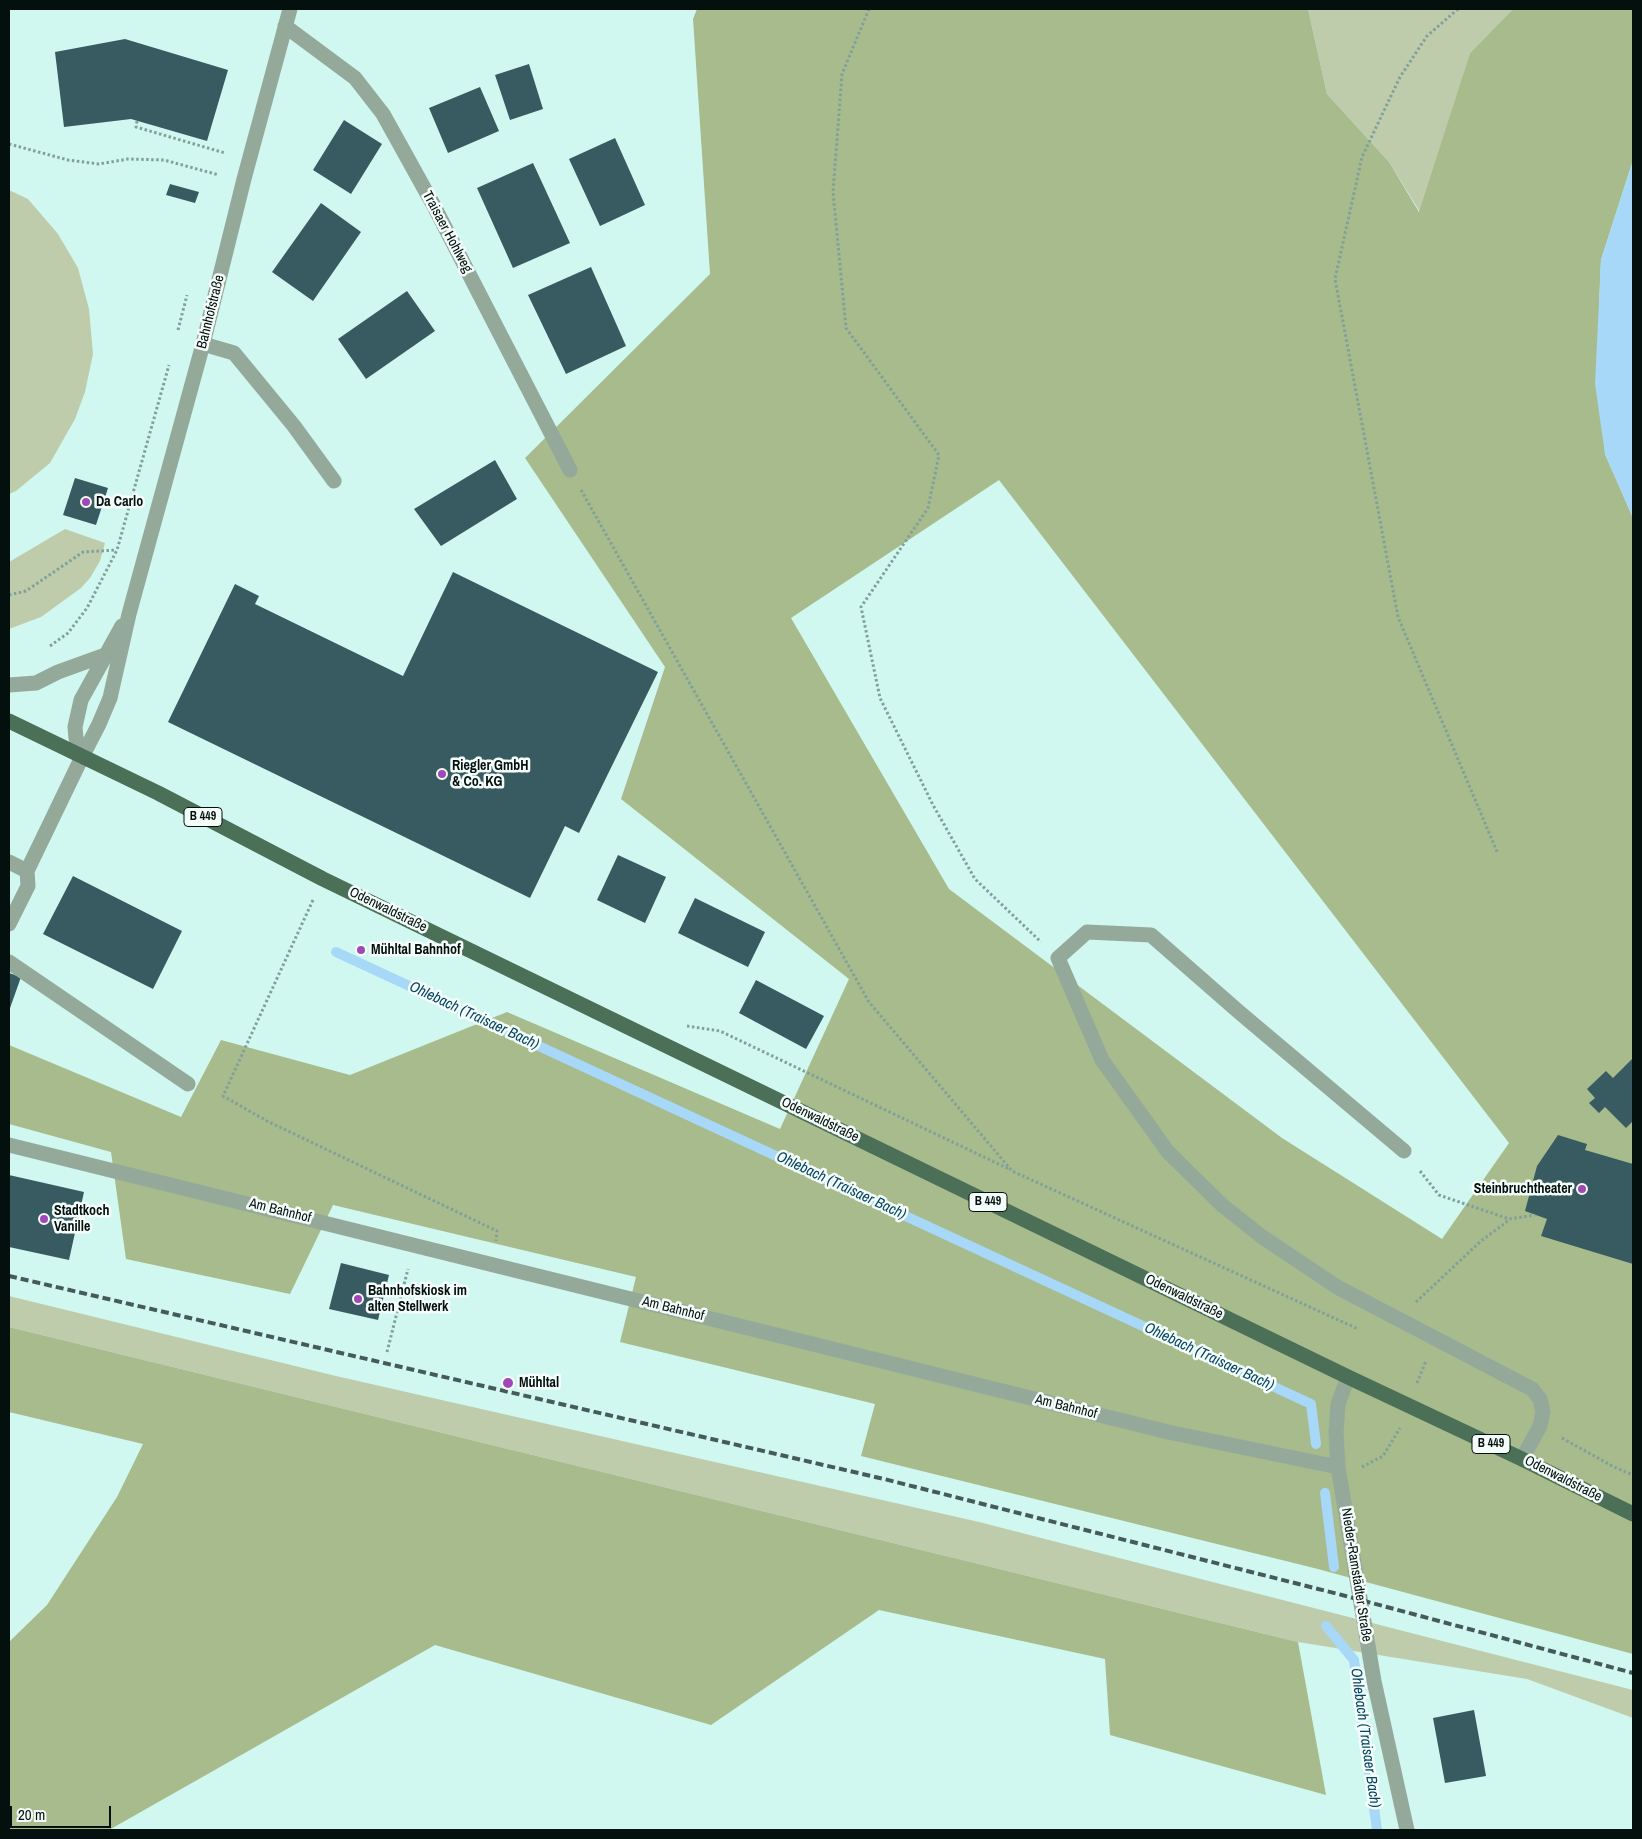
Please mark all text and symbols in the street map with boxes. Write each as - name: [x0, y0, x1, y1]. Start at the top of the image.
- street label: Traisaer Hohlweg: [418, 188, 476, 276]
- street label: Bahnhofstraße: [194, 273, 228, 351]
- place label: Da Carlo: [96, 494, 143, 510]
- marker: Da Carlo: [80, 496, 92, 508]
- place label: Riegler GmbH & Co. KG: [452, 758, 529, 790]
- marker: Riegler GmbH & Co. KG: [436, 768, 448, 780]
- road number: B 449: [184, 808, 222, 826]
- street label: Odenwaldstraße: [346, 884, 430, 936]
- place label: Mühltal Bahnhof: [371, 942, 461, 958]
- marker: Mühltal Bahnhof: [355, 944, 367, 956]
- water label: Ohlebach (Traisaer Bach): [406, 978, 542, 1054]
- street label: Odenwaldstraße: [778, 1094, 862, 1146]
- water label: Ohlebach (Traisaer Bach): [773, 1148, 909, 1224]
- place label: Steinbruchtheater: [1474, 1181, 1572, 1197]
- marker: Steinbruchtheater: [1576, 1183, 1588, 1195]
- road number: B 449: [969, 1192, 1007, 1212]
- street label: Am Bahnhof: [247, 1195, 313, 1227]
- place label: Stadtkoch Vanille: [54, 1203, 109, 1236]
- marker: Stadtkoch Vanille: [38, 1213, 50, 1225]
- street label: Odenwaldstraße: [1142, 1271, 1226, 1323]
- place label: Bahnhofskiosk im alten Stellwerk: [368, 1283, 467, 1315]
- marker: Bahnhofskiosk im alten Stellwerk: [352, 1293, 364, 1305]
- street label: Am Bahnhof: [640, 1293, 706, 1325]
- water label: Ohlebach (Traisaer Bach): [1141, 1319, 1277, 1395]
- place label: Mühltal: [519, 1375, 559, 1391]
- marker: Mühltal: [501, 1376, 515, 1390]
- street label: Am Bahnhof: [1033, 1391, 1099, 1423]
- road number: B 449: [1472, 1435, 1510, 1454]
- street label: Odenwaldstraße: [1522, 1452, 1604, 1506]
- street label: Nieder-Ramstädter Straße: [1337, 1507, 1375, 1643]
- water label: Ohlebach (Traisaer Bach): [1346, 1667, 1384, 1809]
- scale bar: [12, 1796, 114, 1828]
- text: 20 m: [18, 1804, 45, 1825]

